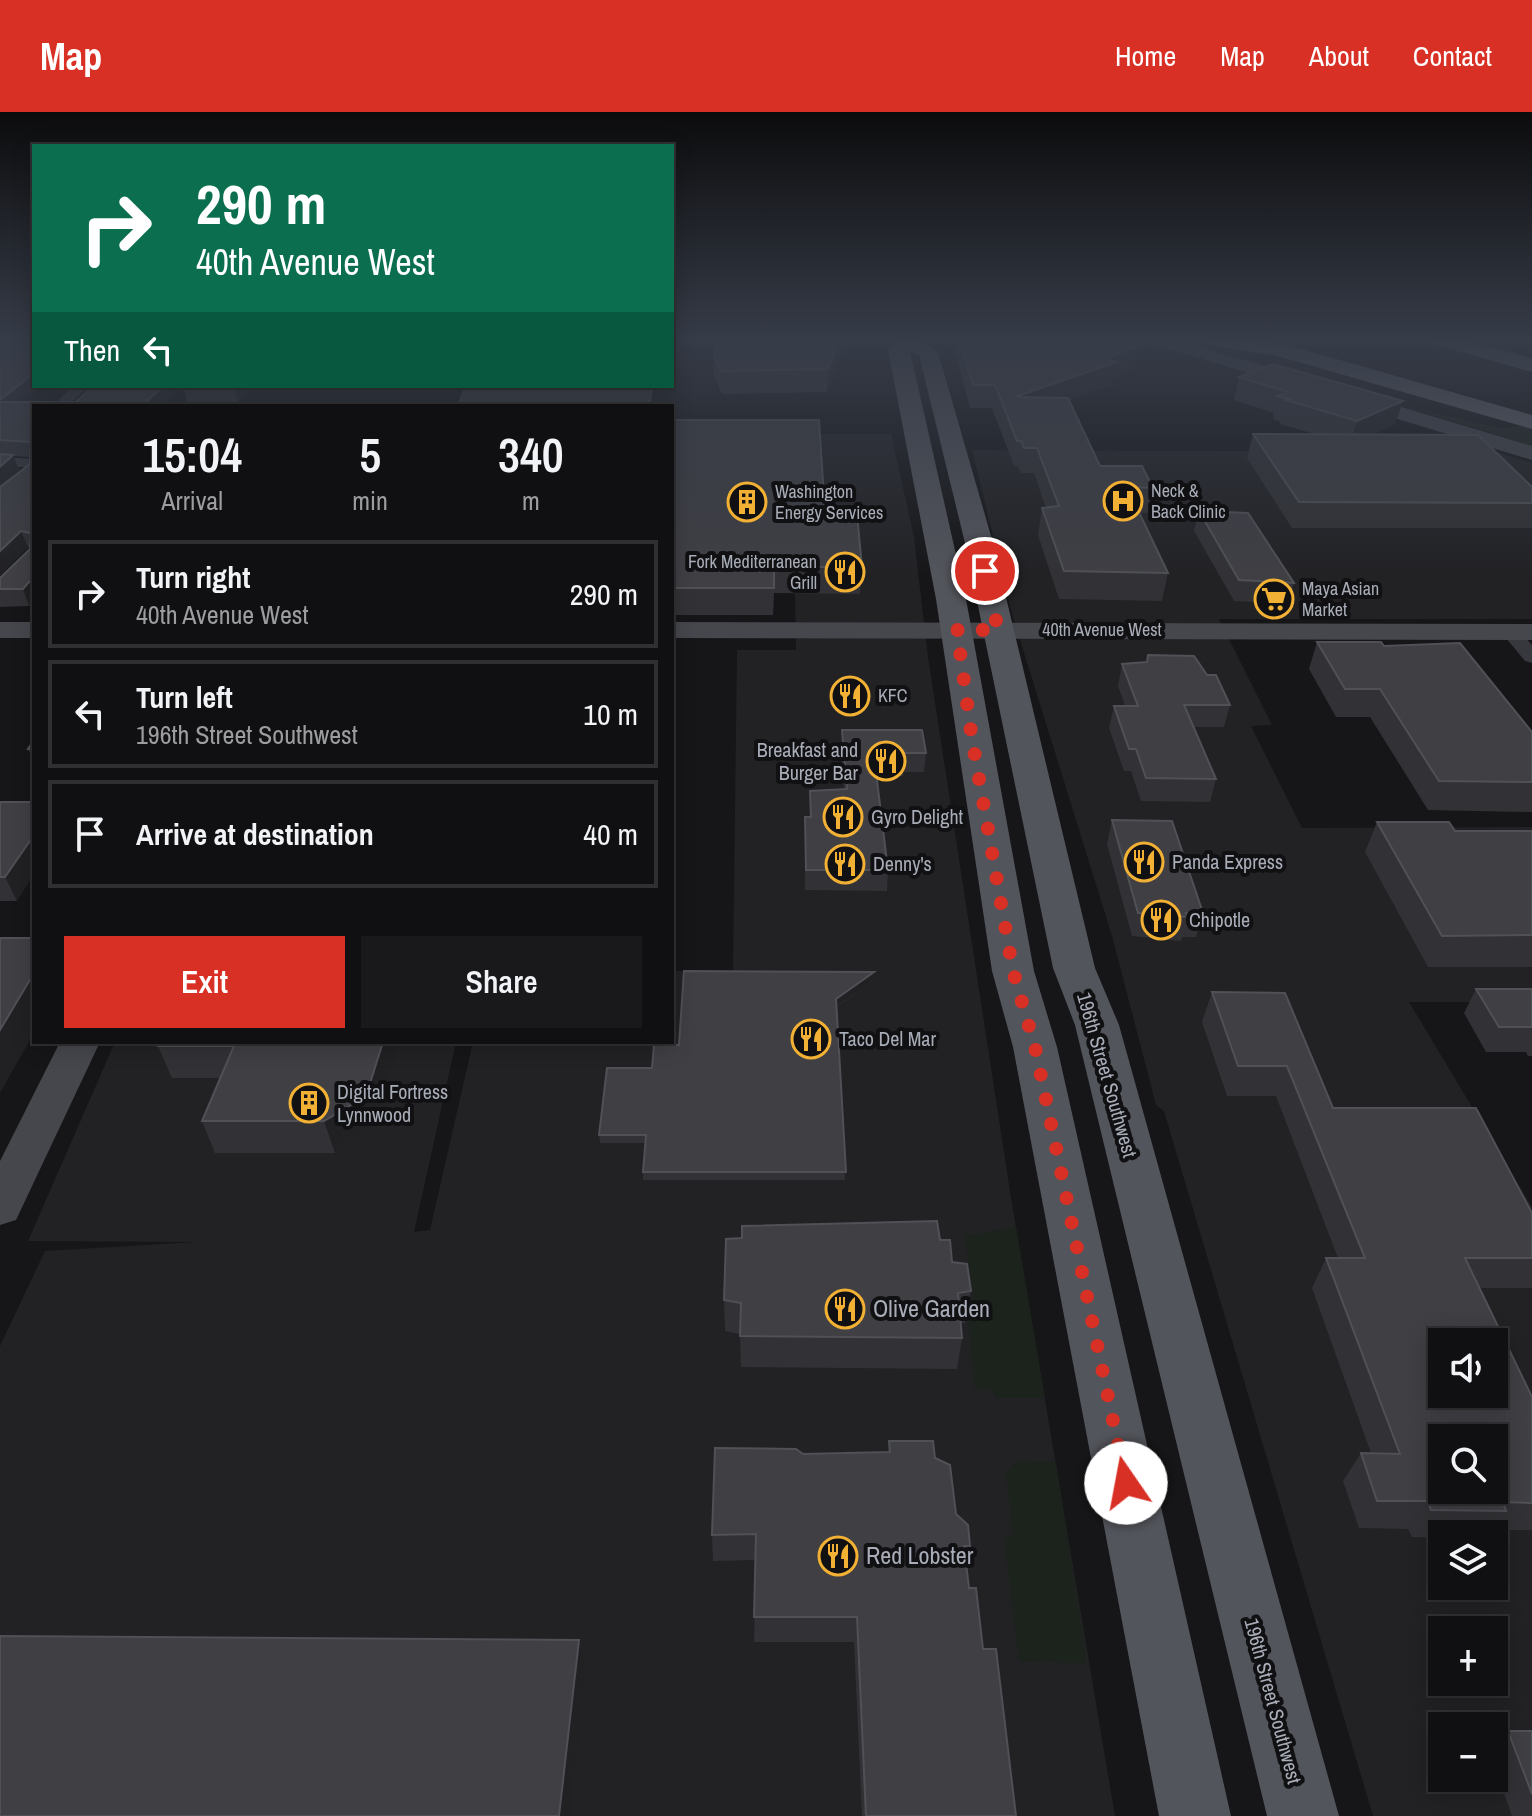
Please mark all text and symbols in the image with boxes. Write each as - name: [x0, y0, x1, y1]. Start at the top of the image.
- text: Map: [40, 31, 102, 82]
- text: Home: [1115, 37, 1176, 75]
- text: Map: [1220, 37, 1265, 75]
- text: About: [1309, 37, 1369, 75]
- text: Contact: [1413, 37, 1492, 75]
- text: 290 m: [196, 166, 326, 241]
- icon: right: [64, 176, 168, 280]
- text: 40th Avenue West: [196, 238, 435, 286]
- icon: left: [136, 328, 180, 372]
- text: Then: [64, 330, 120, 370]
- text: 15:04: [142, 422, 242, 487]
- text: 5: [359, 422, 381, 487]
- text: 340: [498, 422, 564, 487]
- place label: Neck & Back Clinic: [1151, 478, 1226, 524]
- place label: Washington Energy Services: [775, 479, 883, 525]
- hospital icon: Neck & Back Clinic: [1102, 480, 1144, 522]
- building icon: Washington Energy Services: [726, 481, 768, 523]
- text: Arrival: [161, 483, 223, 518]
- text: min: [352, 483, 388, 518]
- text: m: [522, 483, 540, 518]
- pin: [951, 537, 1019, 605]
- place label: Fork Mediterranean Grill: [688, 549, 817, 595]
- icon: arrive: [963, 549, 1007, 593]
- restaurant icon: Fork Mediterranean Grill: [824, 551, 866, 593]
- text: Turn right: [136, 557, 250, 597]
- icon: right: [68, 572, 112, 616]
- text: 290 m: [570, 574, 638, 614]
- place label: Maya Asian Market: [1302, 576, 1379, 622]
- supermarket icon: Maya Asian Market: [1253, 578, 1295, 620]
- text: 40th Avenue West: [136, 597, 308, 632]
- street label: 40th Avenue West: [1042, 617, 1162, 642]
- restaurant icon: KFC: [829, 675, 871, 717]
- text: Turn left: [136, 677, 233, 717]
- place label: KFC: [878, 683, 908, 708]
- icon: left: [68, 692, 112, 736]
- text: 10 m: [583, 694, 638, 734]
- text: 196th Street Southwest: [136, 717, 358, 752]
- place label: Breakfast and Burger Bar: [757, 736, 859, 786]
- restaurant icon: Breakfast and Burger Bar: [865, 740, 907, 782]
- restaurant icon: Gyro Delight: [822, 796, 864, 838]
- place label: Gyro Delight: [871, 803, 963, 830]
- icon: arrive: [68, 812, 112, 856]
- text: Arrive at destination: [136, 814, 374, 854]
- text: 40 m: [583, 814, 638, 854]
- restaurant icon: Panda Express: [1123, 841, 1165, 883]
- restaurant icon: Denny's: [824, 843, 866, 885]
- place label: Panda Express: [1172, 848, 1283, 875]
- place label: Denny's: [873, 850, 932, 877]
- restaurant icon: Chipotle: [1140, 899, 1182, 941]
- place label: Chipotle: [1189, 906, 1250, 933]
- button: Exit: [64, 936, 345, 1028]
- button: Share: [361, 936, 642, 1028]
- street label: 196th Street Southwest: [1071, 989, 1144, 1161]
- restaurant icon: Taco Del Mar: [790, 1018, 832, 1060]
- place label: Taco Del Mar: [839, 1025, 936, 1052]
- place label: Digital Fortress Lynnwood: [337, 1078, 448, 1128]
- building icon: Digital Fortress Lynnwood: [288, 1082, 330, 1124]
- restaurant icon: Olive Garden: [824, 1288, 866, 1330]
- place label: Olive Garden: [873, 1292, 990, 1324]
- map controls: [1428, 1328, 1508, 1792]
- button: sound: [1428, 1328, 1508, 1408]
- button: search: [1428, 1424, 1508, 1504]
- position arrow: [1084, 1441, 1168, 1525]
- button: layers: [1428, 1520, 1508, 1600]
- restaurant icon: Red Lobster: [817, 1535, 859, 1577]
- place label: Red Lobster: [866, 1539, 974, 1571]
- street label: 196th Street Southwest: [1238, 1615, 1309, 1787]
- button: +: [1428, 1616, 1508, 1696]
- button: −: [1428, 1712, 1508, 1792]

